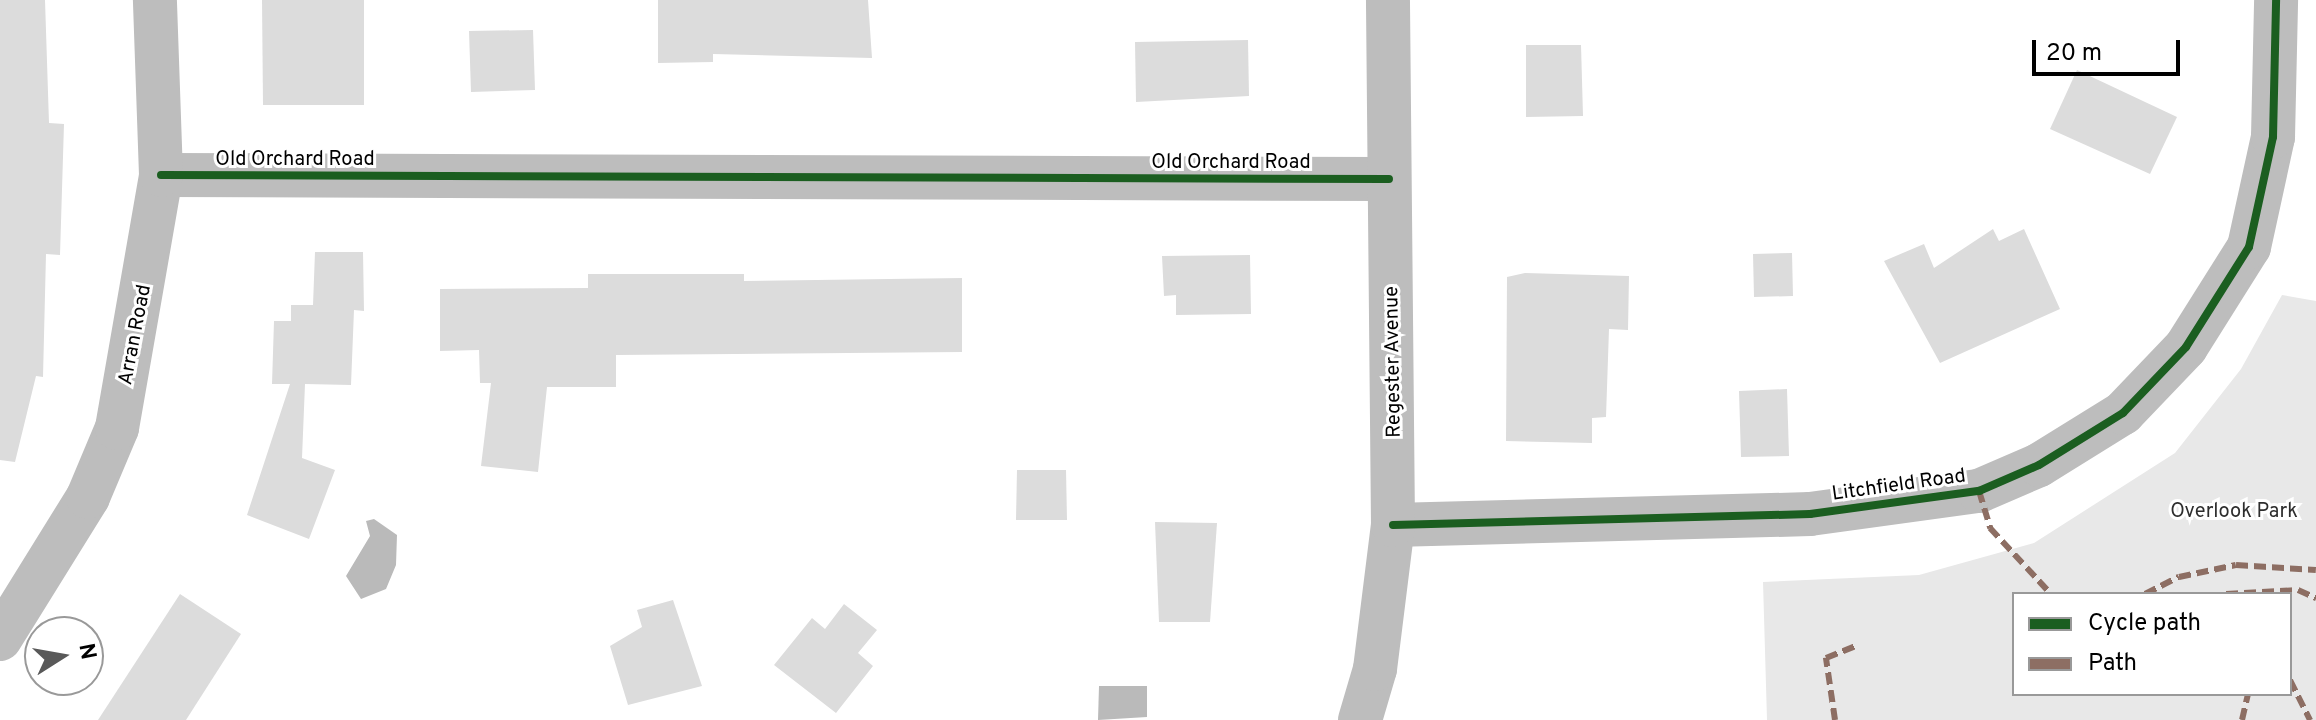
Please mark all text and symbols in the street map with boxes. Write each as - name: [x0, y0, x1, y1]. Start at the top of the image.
- scale bar: [2036, 24, 2184, 74]
- text: 20 m: [2046, 39, 2102, 69]
- street label: Old Orchard Road: [215, 148, 375, 172]
- street label: Old Orchard Road: [1151, 151, 1311, 175]
- street label: Arran Road: [115, 283, 157, 387]
- street label: Regester Avenue: [1381, 286, 1407, 438]
- street label: Litchfield Road: [1831, 465, 1967, 507]
- park label: Overlook Park: [2170, 500, 2298, 524]
- legend: [2012, 592, 2292, 696]
- text: Cycle path: [2088, 609, 2201, 639]
- north arrow: [24, 616, 104, 696]
- text: N: [71, 641, 101, 662]
- text: Path: [2088, 649, 2137, 679]

